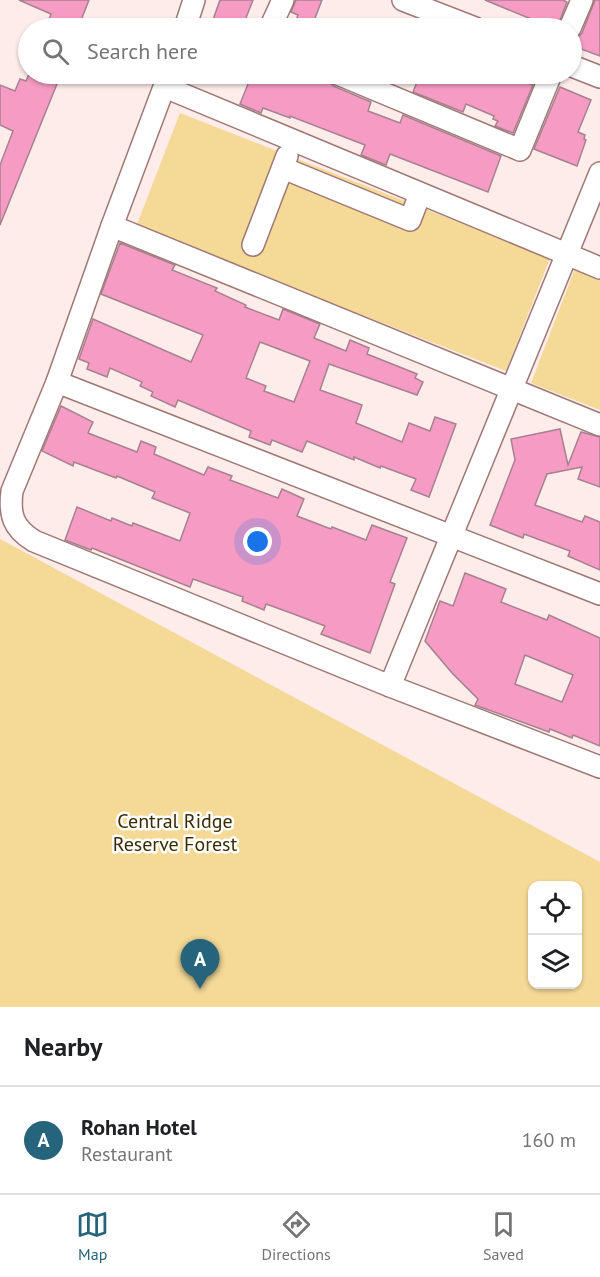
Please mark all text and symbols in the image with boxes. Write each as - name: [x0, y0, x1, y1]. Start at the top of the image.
- search box: [18, 18, 582, 84]
- icon: search: [39, 35, 72, 68]
- text: Search here: [87, 37, 198, 65]
- your location: [243, 527, 272, 556]
- park label: Central Ridge Reserve Forest: [113, 808, 238, 857]
- map controls: [528, 881, 582, 989]
- button: locate: [528, 881, 582, 935]
- button: layers: [528, 935, 582, 989]
- pin: A: [180, 940, 220, 989]
- text: Nearby: [24, 1030, 102, 1063]
- text: Rohan Hotel: [81, 1113, 197, 1141]
- text: A: [37, 1127, 50, 1153]
- text: 160 m: [522, 1127, 576, 1153]
- text: Restaurant: [81, 1141, 172, 1167]
- tab: Map: [76, 1208, 109, 1264]
- tab: Directions: [262, 1208, 331, 1264]
- tab: Saved: [483, 1208, 524, 1264]

